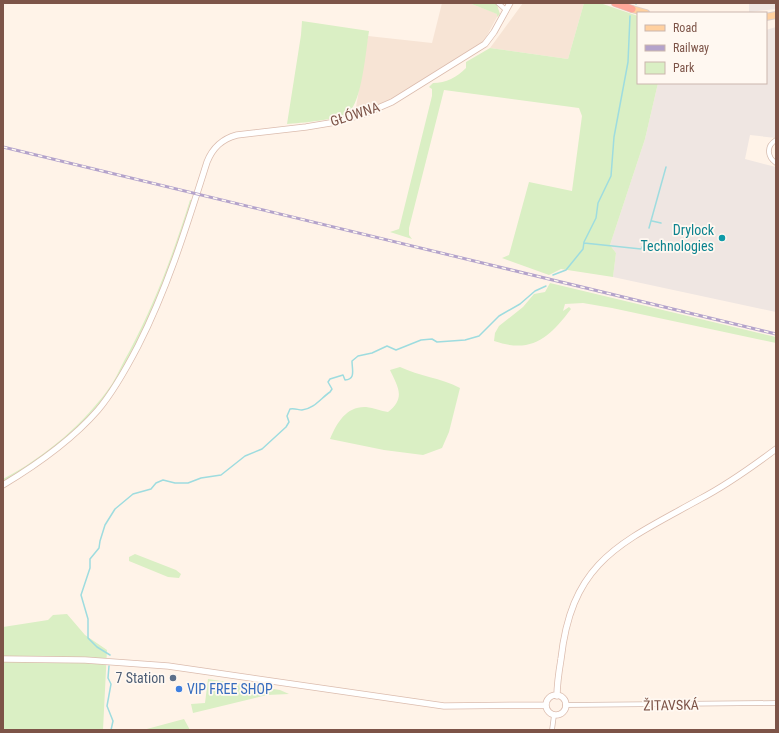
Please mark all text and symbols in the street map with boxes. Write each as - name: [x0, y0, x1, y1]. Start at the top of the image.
- legend: [637, 12, 767, 84]
- text: Road: [673, 21, 697, 35]
- text: Railway: [673, 41, 709, 55]
- text: Park: [673, 61, 695, 75]
- street label: GŁÓWNA: [328, 98, 382, 129]
- place label: Drylock Technologies: [640, 222, 715, 254]
- marker: Drylock Technologies: [717, 233, 727, 243]
- place label: 7 Station: [116, 670, 165, 686]
- marker: 7 Station: [168, 673, 178, 683]
- place label: VIP FREE SHOP: [187, 681, 273, 697]
- marker: VIP FREE SHOP: [174, 684, 184, 694]
- street label: ŽITAVSKÁ: [643, 696, 699, 713]

